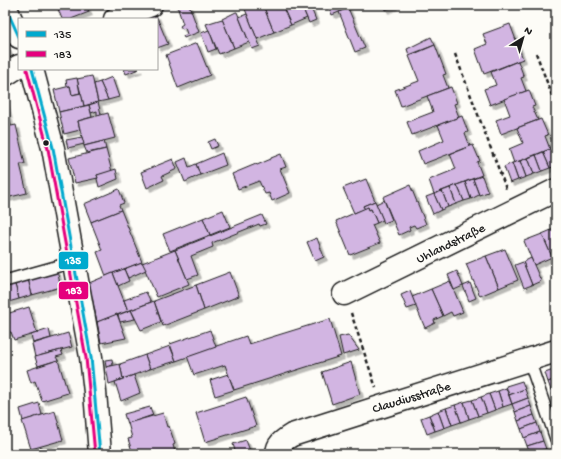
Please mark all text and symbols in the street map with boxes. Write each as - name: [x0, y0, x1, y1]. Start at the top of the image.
- legend: [18, 18, 158, 70]
- north arrow: [503, 18, 543, 58]
- text: N: [521, 25, 534, 39]
- text: 135: [53, 29, 71, 43]
- text: 183: [53, 49, 72, 63]
- unlabelled marker: [41, 138, 51, 148]
- street label: Uhlandstraße: [414, 221, 488, 267]
- line badge: 135: [58, 251, 89, 270]
- text: 135: [64, 256, 81, 268]
- line badge: 183: [58, 281, 89, 300]
- text: 183: [65, 286, 82, 298]
- street label: Claudiusstraße: [371, 379, 453, 417]

